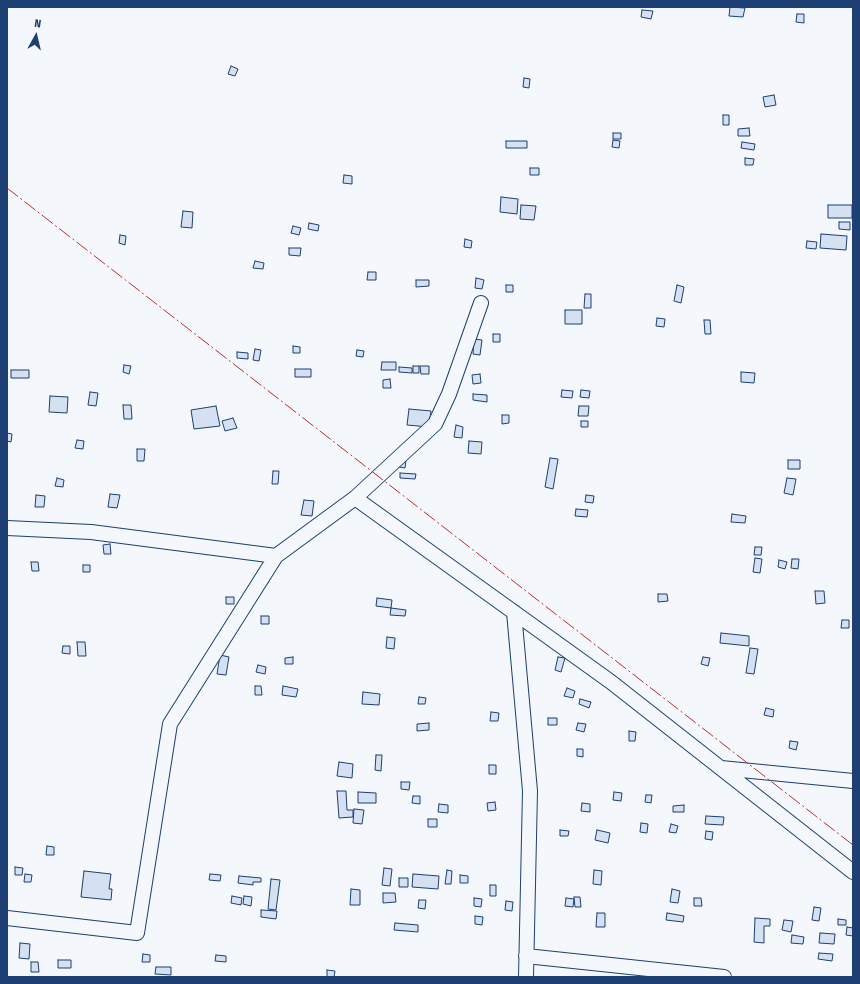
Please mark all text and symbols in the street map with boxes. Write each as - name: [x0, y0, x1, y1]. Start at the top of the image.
- north arrow: [16, 16, 56, 56]
- text: N: [34, 17, 42, 31]

